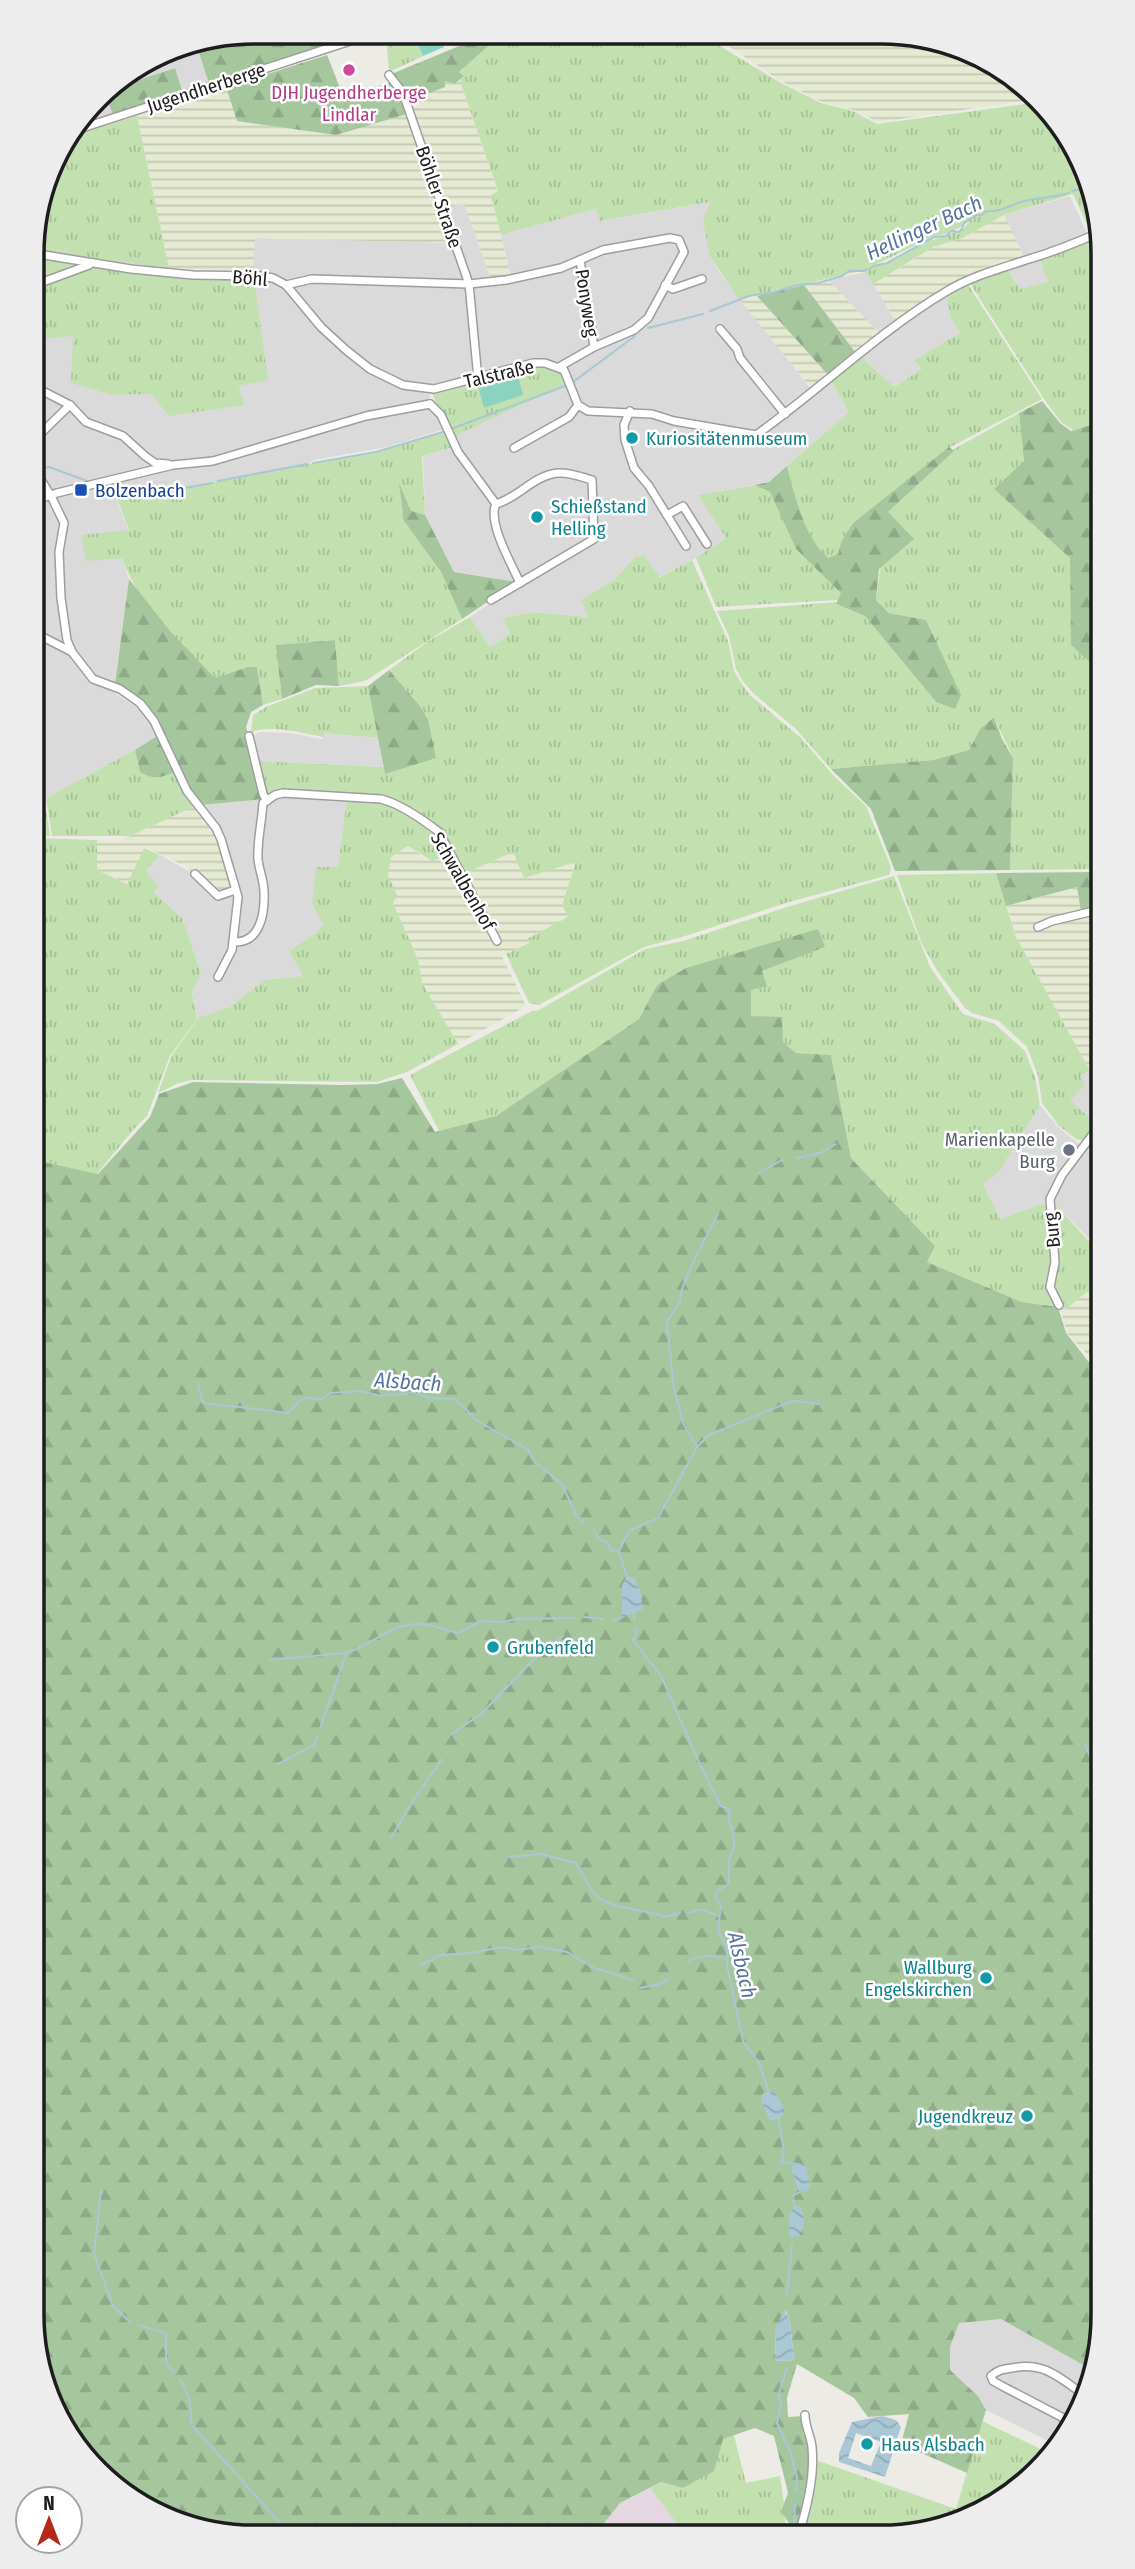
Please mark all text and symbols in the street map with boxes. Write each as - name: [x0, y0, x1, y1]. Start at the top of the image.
- street label: Jugendherberge: [144, 58, 268, 118]
- marker: DJH Jugendherberge Lindlar: [341, 62, 357, 78]
- place label: DJH Jugendherberge Lindlar: [271, 81, 427, 126]
- street label: Böhler Straße: [411, 143, 467, 251]
- water label: Hellinger Bach: [862, 190, 986, 266]
- street label: Böhl: [231, 265, 269, 291]
- street label: Ponyweg: [570, 267, 604, 339]
- street label: Talstraße: [462, 355, 536, 393]
- place label: Kuriositätenmuseum: [646, 427, 807, 450]
- marker: Kuriositätenmuseum: [624, 430, 640, 446]
- place label: Bolzenbach: [95, 479, 185, 502]
- marker: Bolzenbach: [73, 482, 89, 498]
- place label: Schießstand Helling: [551, 495, 647, 540]
- marker: Schießstand Helling: [529, 509, 545, 525]
- street label: Schwalbenhof: [426, 828, 501, 935]
- place label: Marienkapelle Burg: [945, 1128, 1055, 1173]
- marker: Marienkapelle Burg: [1061, 1142, 1077, 1158]
- street label: Burg: [1039, 1211, 1065, 1249]
- water label: Alsbach: [373, 1367, 442, 1397]
- place label: Grubenfeld: [507, 1636, 594, 1659]
- marker: Grubenfeld: [485, 1639, 501, 1655]
- water label: Alsbach: [722, 1928, 762, 2001]
- place label: Wallburg Engelskirchen: [865, 1956, 972, 2001]
- marker: Wallburg Engelskirchen: [978, 1970, 994, 1986]
- place label: Jugendkreuz: [918, 2105, 1013, 2128]
- marker: Jugendkreuz: [1019, 2108, 1035, 2124]
- place label: Haus Alsbach: [881, 2433, 985, 2456]
- marker: Haus Alsbach: [859, 2436, 875, 2452]
- north arrow: [14, 2485, 84, 2555]
- text: N: [43, 2492, 55, 2515]

